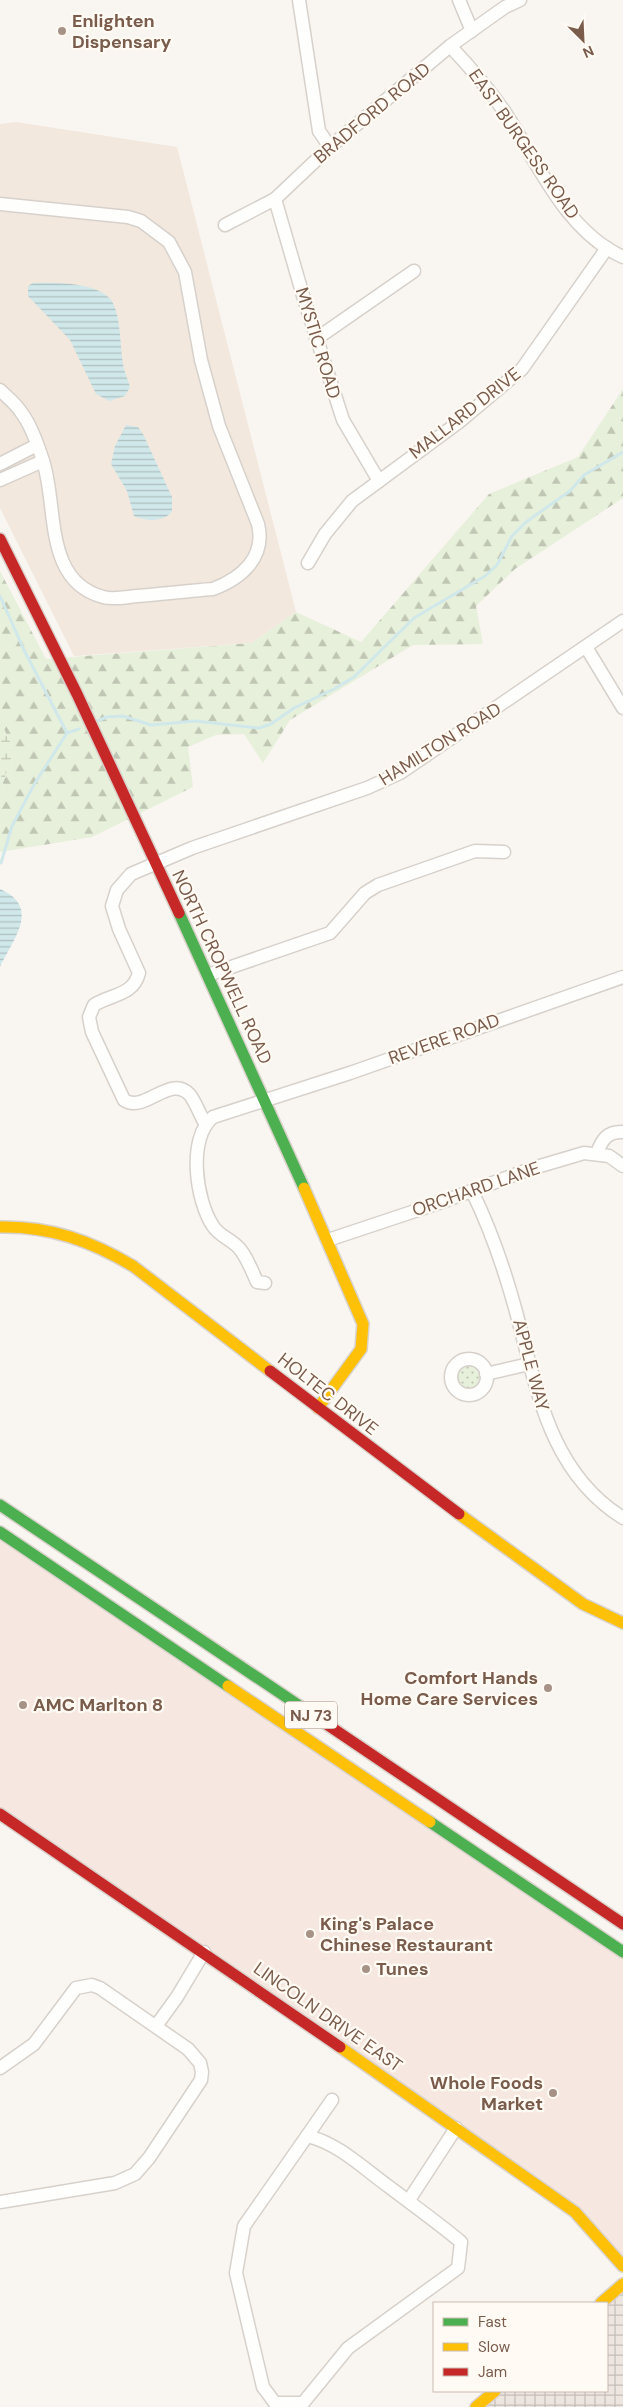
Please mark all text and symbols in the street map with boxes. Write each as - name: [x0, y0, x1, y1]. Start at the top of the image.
- place label: Enlighten Dispensary: [72, 9, 171, 54]
- north arrow: [558, 15, 608, 65]
- marker: Enlighten Dispensary: [56, 25, 68, 37]
- text: N: [580, 42, 597, 62]
- street label: BRADFORD ROAD: [309, 57, 435, 169]
- street label: EAST BURGESS ROAD: [463, 64, 585, 224]
- street label: MYSTIC ROAD: [290, 284, 346, 402]
- street label: MALLARD DRIVE: [404, 362, 526, 464]
- street label: HAMILTON ROAD: [374, 697, 506, 791]
- street label: NORTH CROPWELL ROAD: [166, 866, 278, 1068]
- street label: REVERE ROAD: [385, 1008, 503, 1070]
- street label: ORCHARD LANE: [409, 1156, 543, 1222]
- street label: APPLE WAY: [507, 1316, 555, 1414]
- street label: HOLTEC DRIVE: [273, 1347, 383, 1441]
- place label: Comfort Hands Home Care Services: [361, 1666, 538, 1711]
- marker: Comfort Hands Home Care Services: [542, 1682, 554, 1694]
- place label: AMC Marlton 8: [33, 1693, 163, 1717]
- marker: AMC Marlton 8: [17, 1699, 29, 1711]
- road number: NJ 73: [285, 1702, 337, 1728]
- place label: King's Palace Chinese Restaurant: [320, 1912, 493, 1957]
- marker: King's Palace Chinese Restaurant: [304, 1928, 316, 1940]
- street label: LINCOLN DRIVE EAST: [249, 1957, 407, 2077]
- place label: Tunes: [376, 1957, 428, 1981]
- marker: Tunes: [360, 1963, 372, 1975]
- place label: Whole Foods Market: [430, 2071, 543, 2116]
- marker: Whole Foods Market: [547, 2087, 559, 2099]
- legend: [433, 2302, 608, 2392]
- text: Fast: [478, 2312, 507, 2332]
- text: Slow: [478, 2337, 511, 2357]
- text: Jam: [478, 2362, 507, 2382]

